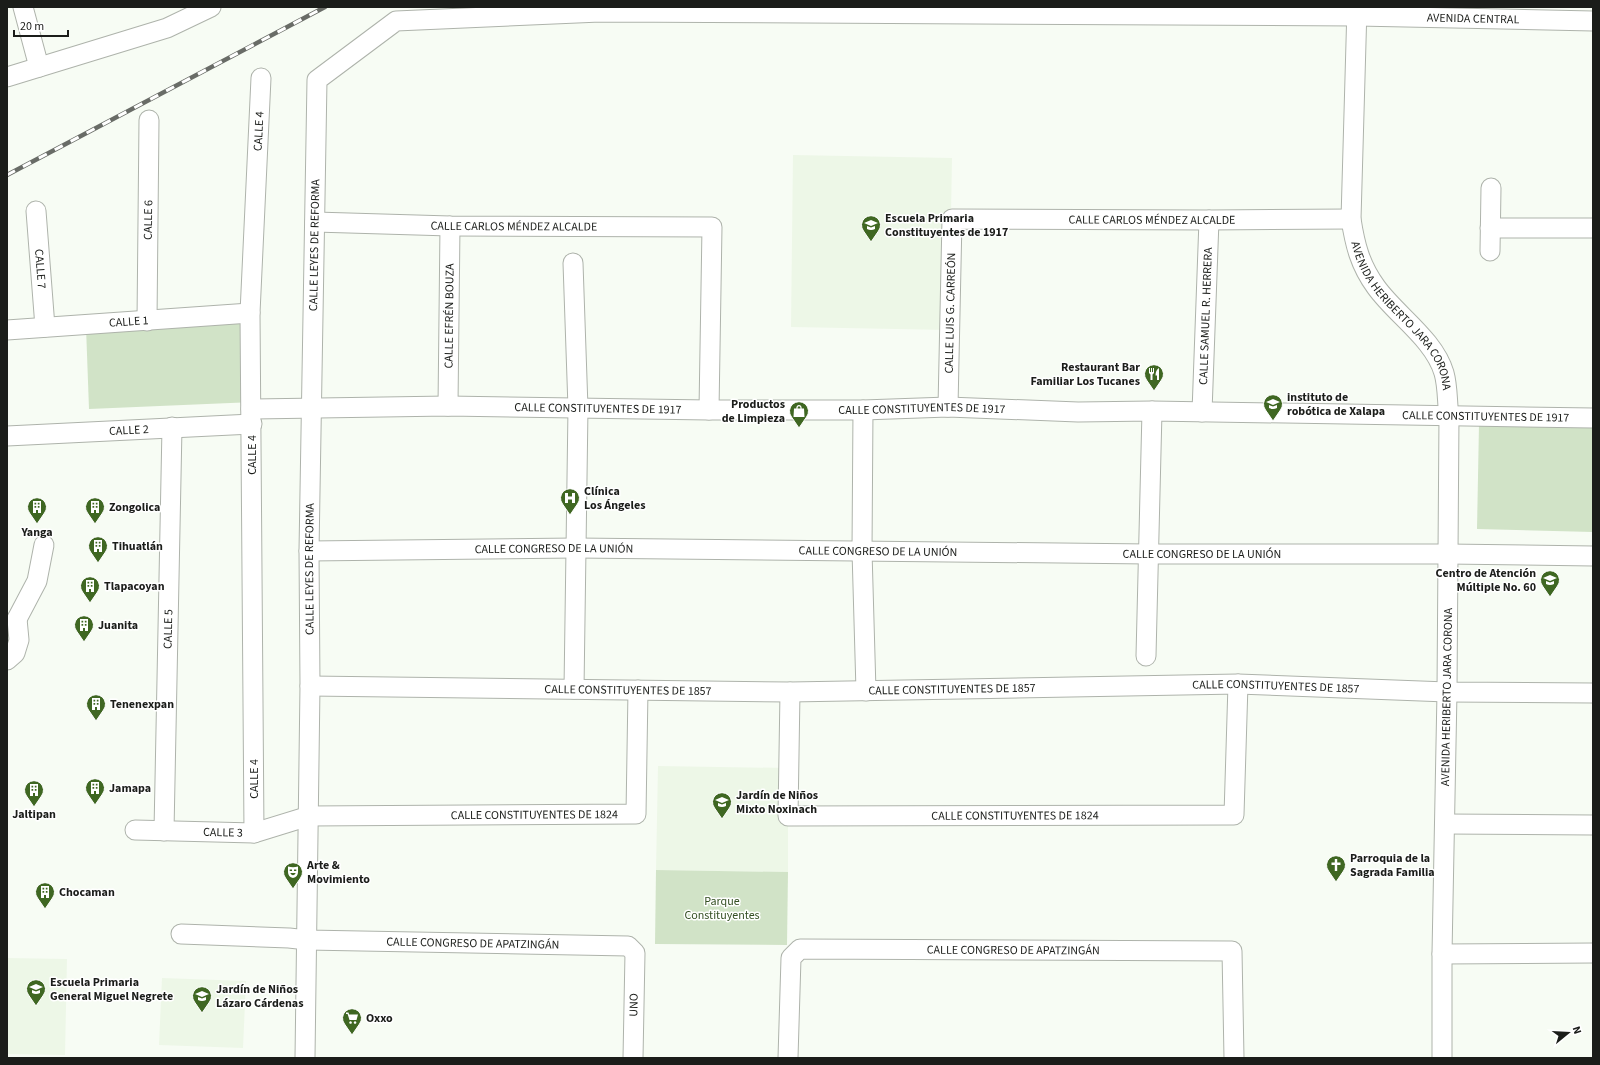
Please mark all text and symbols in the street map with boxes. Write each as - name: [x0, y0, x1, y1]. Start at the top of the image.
- street label: AVENIDA CENTRAL: [1427, 9, 1520, 28]
- scale bar: [14, 12, 68, 38]
- text: 20 m: [20, 18, 44, 35]
- street label: CALLE 4: [249, 111, 268, 151]
- street label: CALLE LEYES DE REFORMA: [305, 178, 324, 311]
- street label: CALLE 6: [139, 200, 157, 240]
- place label: Escuela Primaria Constituyentes de 1917: [885, 210, 1008, 241]
- street label: CALLE CARLOS MÉNDEZ ALCALDE: [1069, 211, 1235, 229]
- school or university icon: Escuela Primaria Constituyentes de 1917: [860, 214, 882, 242]
- street label: CALLE CARLOS MÉNDEZ ALCALDE: [430, 217, 597, 235]
- street label: AVENIDA HERIBERTO JARA CORONA: [1347, 239, 1455, 391]
- street label: CALLE SAMUEL R. HERRERA: [1194, 247, 1217, 385]
- street label: CALLE 7: [30, 248, 51, 289]
- street label: CALLE LUIS G. CARREÓN: [940, 252, 960, 374]
- street label: CALLE EFRÉN BOUZA: [440, 263, 458, 369]
- street label: CALLE 1: [108, 312, 149, 331]
- place label: Restaurant Bar Familiar Los Tucanes: [1030, 359, 1140, 390]
- restaurant icon: Restaurant Bar Familiar Los Tucanes: [1143, 363, 1165, 391]
- place label: instituto de robótica de Xalapa: [1287, 389, 1385, 420]
- school or university icon: instituto de robótica de Xalapa: [1262, 393, 1284, 421]
- place label: Productos de Limpieza: [722, 396, 785, 427]
- street label: CALLE CONSTITUYENTES DE 1917: [838, 398, 1006, 419]
- street label: CALLE CONSTITUYENTES DE 1917: [514, 399, 682, 418]
- shop icon: Productos de Limpieza: [788, 400, 810, 428]
- street label: CALLE CONSTITUYENTES DE 1917: [1402, 406, 1570, 426]
- street label: CALLE 2: [109, 421, 149, 439]
- street label: CALLE 4: [244, 435, 261, 475]
- place label: Clínica Los Ángeles: [584, 483, 645, 514]
- hospital icon: Clínica Los Ángeles: [559, 487, 581, 515]
- building icon: Yanga: [26, 496, 48, 524]
- building icon: Zongolica: [84, 496, 106, 524]
- place label: Zongolica: [109, 499, 160, 516]
- street label: CALLE LEYES DE REFORMA: [300, 502, 318, 635]
- place label: Yanga: [20, 524, 53, 541]
- building icon: Tihuatlán: [87, 535, 109, 563]
- place label: Tihuatlán: [112, 538, 163, 555]
- street label: CALLE CONGRESO DE LA UNIÓN: [475, 539, 633, 558]
- street label: CALLE CONGRESO DE LA UNIÓN: [798, 542, 957, 560]
- street label: CALLE CONGRESO DE LA UNIÓN: [1122, 545, 1281, 563]
- place label: Centro de Atención Múltiple No. 60: [1436, 565, 1536, 596]
- school or university icon: Centro de Atención Múltiple No. 60: [1539, 569, 1561, 597]
- building icon: Tlapacoyan: [79, 575, 101, 603]
- place label: Tlapacoyan: [104, 578, 165, 595]
- street label: AVENIDA HERIBERTO JARA CORONA: [1437, 607, 1457, 786]
- street label: CALLE 5: [159, 609, 177, 649]
- building icon: Juanita: [73, 614, 95, 642]
- place label: Juanita: [98, 617, 138, 634]
- street label: CALLE CONSTITUYENTES DE 1857: [1192, 675, 1360, 697]
- street label: CALLE CONSTITUYENTES DE 1857: [868, 679, 1036, 699]
- street label: CALLE CONSTITUYENTES DE 1857: [544, 680, 712, 700]
- building icon: Tenenexpan: [85, 693, 107, 721]
- place label: Tenenexpan: [110, 696, 174, 713]
- street label: CALLE 4: [246, 759, 263, 799]
- building icon: Jamapa: [84, 777, 106, 805]
- building icon: Jaltipan: [23, 779, 45, 807]
- place label: Jamapa: [109, 780, 151, 797]
- place label: Jardín de Niños Mixto Noxinach: [736, 787, 818, 818]
- school or university icon: Jardín de Niños Mixto Noxinach: [711, 791, 733, 819]
- place label: Jaltipan: [12, 806, 56, 823]
- street label: CALLE CONSTITUYENTES DE 1824: [451, 806, 618, 824]
- street label: CALLE CONSTITUYENTES DE 1824: [931, 807, 1099, 824]
- street label: CALLE 3: [203, 823, 243, 841]
- place label: Parroquia de la Sagrada Familia: [1350, 850, 1435, 881]
- church icon: Parroquia de la Sagrada Familia: [1325, 854, 1347, 882]
- place label: Arte & Movimiento: [306, 857, 370, 888]
- theatre icon: Arte & Movimiento: [282, 861, 304, 889]
- building icon: Chocaman: [34, 881, 56, 909]
- place label: Chocaman: [59, 884, 115, 901]
- park label: Parque Constituyentes: [684, 893, 760, 924]
- street label: CALLE CONGRESO DE APATZINGÁN: [386, 933, 559, 953]
- street label: CALLE CONGRESO DE APATZINGÁN: [927, 941, 1100, 959]
- place label: Escuela Primaria General Miguel Negrete: [50, 974, 173, 1005]
- school or university icon: Escuela Primaria General Miguel Negrete: [25, 978, 47, 1006]
- place label: Jardín de Niños Lázaro Cárdenas: [216, 981, 304, 1012]
- school or university icon: Jardín de Niños Lázaro Cárdenas: [191, 985, 213, 1013]
- street label: UNO: [625, 993, 643, 1017]
- supermarket icon: Oxxo: [341, 1007, 363, 1035]
- place label: Oxxo: [366, 1010, 393, 1027]
- north arrow: [1548, 1013, 1588, 1053]
- text: N: [1569, 1024, 1585, 1036]

